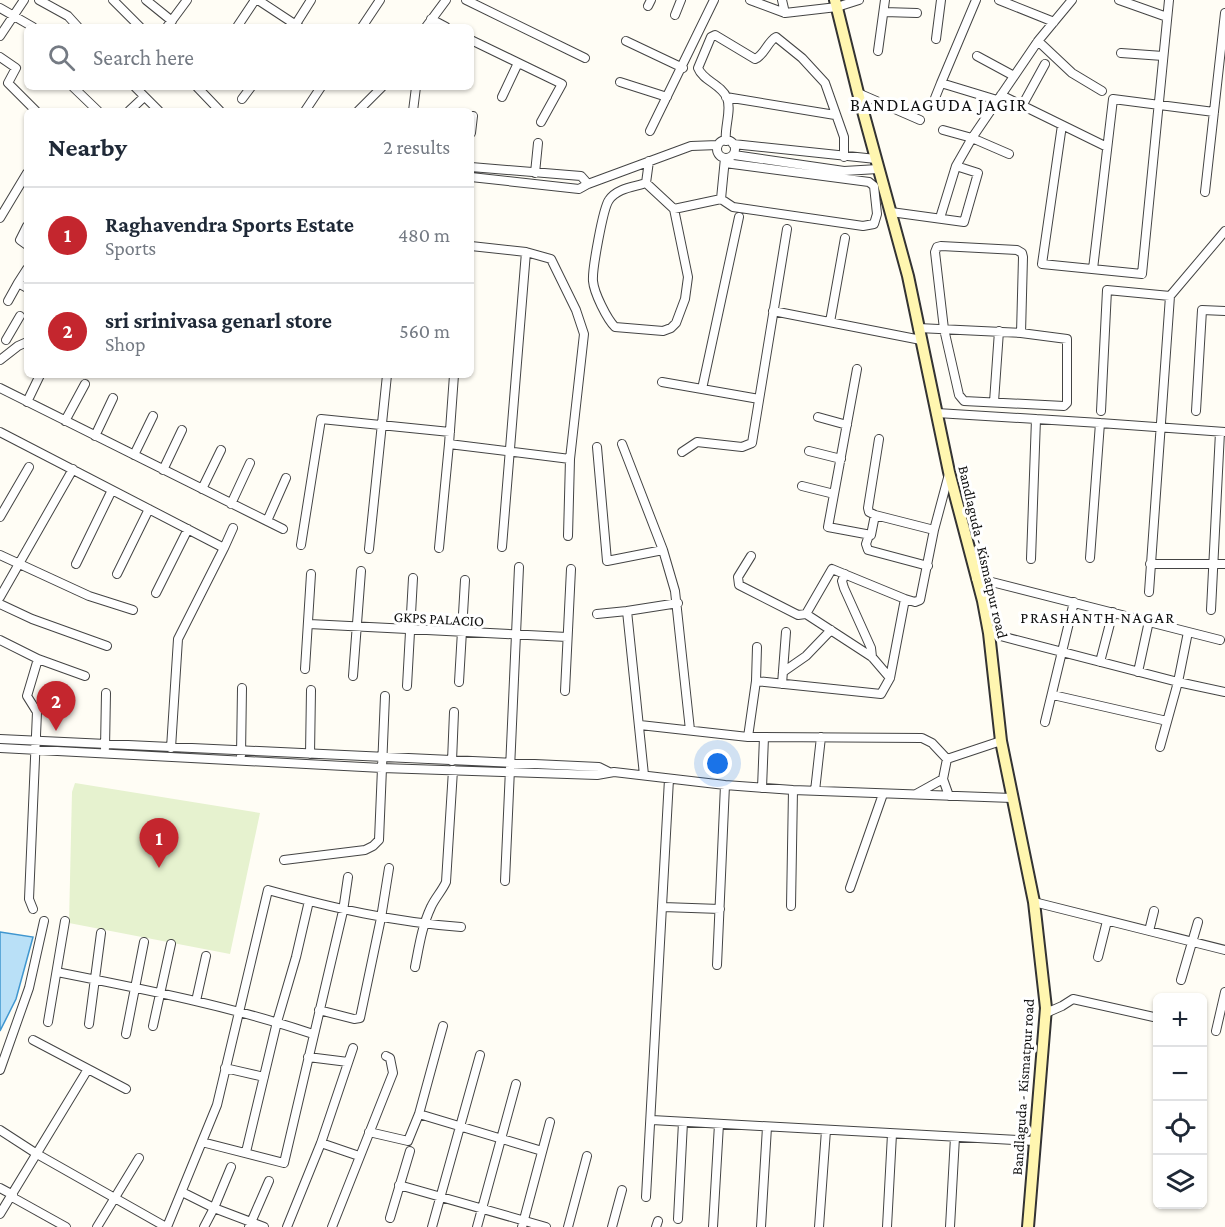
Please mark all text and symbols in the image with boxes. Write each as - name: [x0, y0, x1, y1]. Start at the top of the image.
- search box: [24, 24, 474, 90]
- icon: search: [45, 41, 78, 74]
- text: Search here: [93, 45, 194, 70]
- district label: BANDLAGUDA JAGIR: [850, 95, 1028, 115]
- text: Nearby: [48, 133, 127, 162]
- text: 2 results: [383, 136, 450, 158]
- text: Raghavendra Sports Estate: [105, 212, 354, 237]
- text: 1: [64, 224, 71, 246]
- text: 480 m: [398, 224, 450, 246]
- text: Sports: [105, 237, 156, 259]
- text: sri srinivasa genarl store: [105, 308, 332, 333]
- text: 2: [62, 320, 73, 342]
- text: 560 m: [399, 320, 450, 342]
- text: Shop: [105, 333, 146, 355]
- street label: Bandlaguda - Kismatpur road: [954, 464, 1011, 640]
- street label: GKPS PALACIO: [393, 609, 485, 629]
- district label: PRASHANTH NAGAR: [1020, 609, 1176, 626]
- pin: 2: [36, 682, 76, 731]
- your location: [703, 749, 732, 778]
- pin: 1: [140, 818, 178, 868]
- map controls: [1153, 993, 1207, 1209]
- button: +: [1153, 993, 1207, 1047]
- street label: Bandlaguda - Kismatpur road: [1009, 998, 1038, 1176]
- button: −: [1153, 1047, 1207, 1101]
- button: locate: [1153, 1101, 1207, 1155]
- button: layers: [1153, 1155, 1207, 1209]

